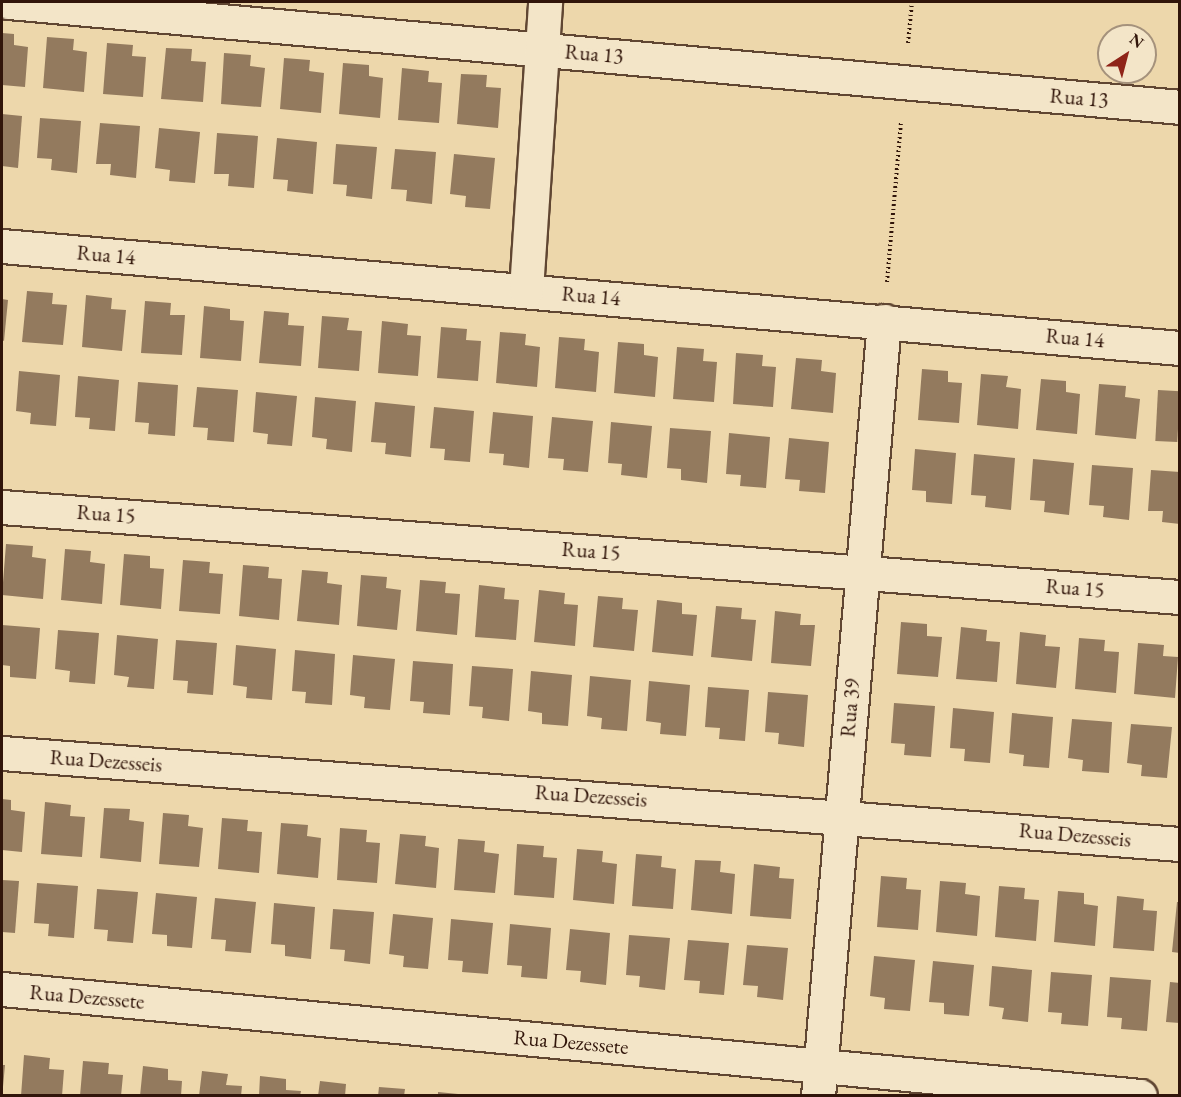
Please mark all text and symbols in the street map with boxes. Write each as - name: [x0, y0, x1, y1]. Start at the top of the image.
- north arrow: [1097, 24, 1157, 84]
- text: N: [1125, 28, 1148, 53]
- street label: Rua 13: [564, 39, 624, 69]
- street label: Rua 13: [1049, 83, 1109, 113]
- street label: Rua 14: [76, 240, 136, 270]
- street label: Rua 14: [561, 281, 621, 311]
- street label: Rua 14: [1045, 323, 1105, 353]
- street label: Rua 15: [76, 499, 136, 529]
- street label: Rua 15: [561, 536, 621, 566]
- street label: Rua 15: [1045, 573, 1105, 603]
- street label: Rua 39: [835, 678, 865, 738]
- street label: Rua Dezesseis: [49, 745, 163, 777]
- street label: Rua Dezesseis: [534, 780, 648, 812]
- street label: Rua Dezesseis: [1018, 818, 1132, 852]
- street label: Rua Dezessete: [28, 979, 146, 1015]
- street label: Rua Dezessete: [512, 1024, 630, 1060]

